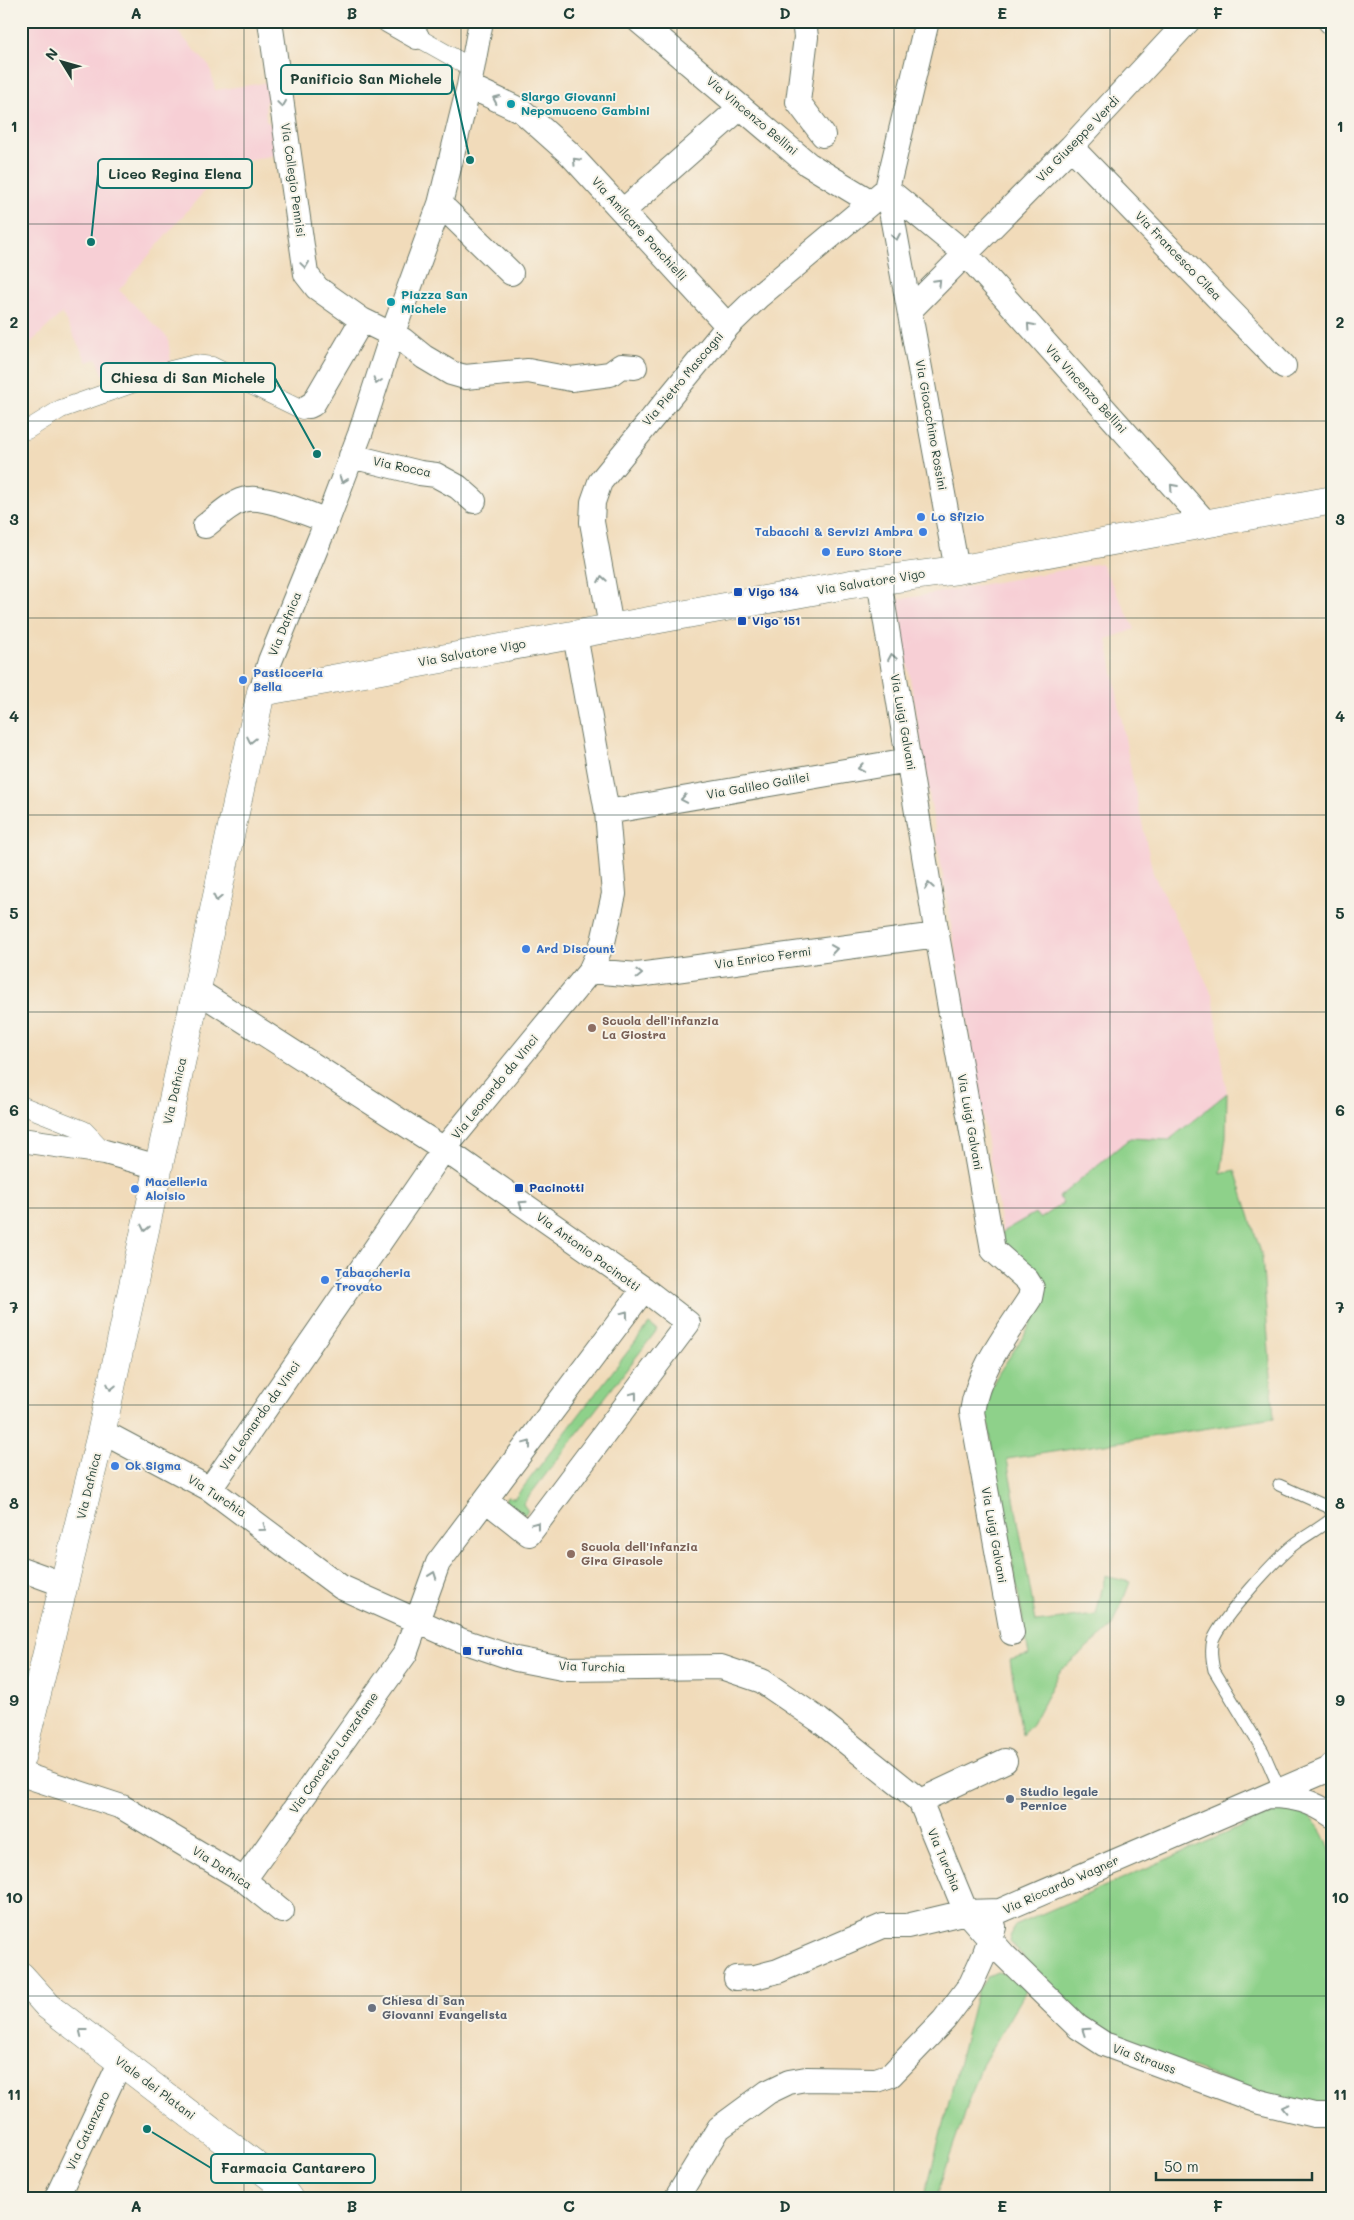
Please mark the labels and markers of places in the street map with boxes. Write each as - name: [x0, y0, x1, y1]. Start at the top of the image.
- callout: Panificio San Michele: [281, 65, 452, 94]
- place label: Slargo Giovanni Nepomuceno Gambini: [521, 88, 650, 118]
- marker: Slargo Giovanni Nepomuceno Gambini: [505, 98, 517, 110]
- callout: Liceo Regina Elena: [98, 159, 252, 188]
- place label: Piazza San Michele: [401, 286, 468, 316]
- marker: Piazza San Michele: [385, 296, 397, 308]
- callout: Chiesa di San Michele: [101, 363, 275, 392]
- place label: Lo Sfizio: [931, 508, 984, 524]
- marker: Lo Sfizio: [915, 511, 927, 523]
- place label: Tabacchi & Servizi Ambra: [755, 523, 913, 539]
- marker: Tabacchi & Servizi Ambra: [917, 526, 929, 538]
- place label: Euro Store: [836, 543, 902, 559]
- marker: Euro Store: [820, 546, 832, 558]
- place label: Vigo 134: [748, 583, 799, 599]
- marker: Vigo 134: [732, 586, 744, 598]
- place label: Vigo 151: [752, 612, 800, 628]
- marker: Vigo 151: [736, 615, 748, 627]
- place label: Pasticceria Bella: [253, 664, 323, 694]
- marker: Pasticceria Bella: [237, 674, 249, 686]
- place label: Ard Discount: [536, 940, 615, 956]
- marker: Ard Discount: [520, 943, 532, 955]
- place label: Scuola dell'infanzia La Giostra: [602, 1012, 719, 1042]
- marker: Scuola dell'infanzia La Giostra: [586, 1022, 598, 1034]
- place label: Macelleria Aloisio: [145, 1173, 208, 1203]
- place label: Pacinotti: [529, 1179, 585, 1195]
- marker: Pacinotti: [513, 1182, 525, 1194]
- marker: Macelleria Aloisio: [129, 1183, 141, 1195]
- place label: Tabaccheria Trovato: [335, 1264, 411, 1294]
- marker: Tabaccheria Trovato: [319, 1274, 331, 1286]
- place label: Ok Sigma: [125, 1457, 181, 1473]
- marker: Ok Sigma: [109, 1460, 121, 1472]
- place label: Scuola dell'infanzia Gira Girasole: [581, 1538, 698, 1568]
- marker: Scuola dell'infanzia Gira Girasole: [565, 1548, 577, 1560]
- place label: Turchia: [477, 1642, 523, 1658]
- marker: Turchia: [461, 1645, 473, 1657]
- place label: Studio legale Pernice: [1020, 1783, 1098, 1813]
- marker: Studio legale Pernice: [1004, 1793, 1016, 1805]
- place label: Chiesa di San Giovanni Evangelista: [382, 1992, 507, 2022]
- marker: Chiesa di San Giovanni Evangelista: [366, 2002, 378, 2014]
- callout: Farmacia Cantarero: [211, 2154, 375, 2183]

